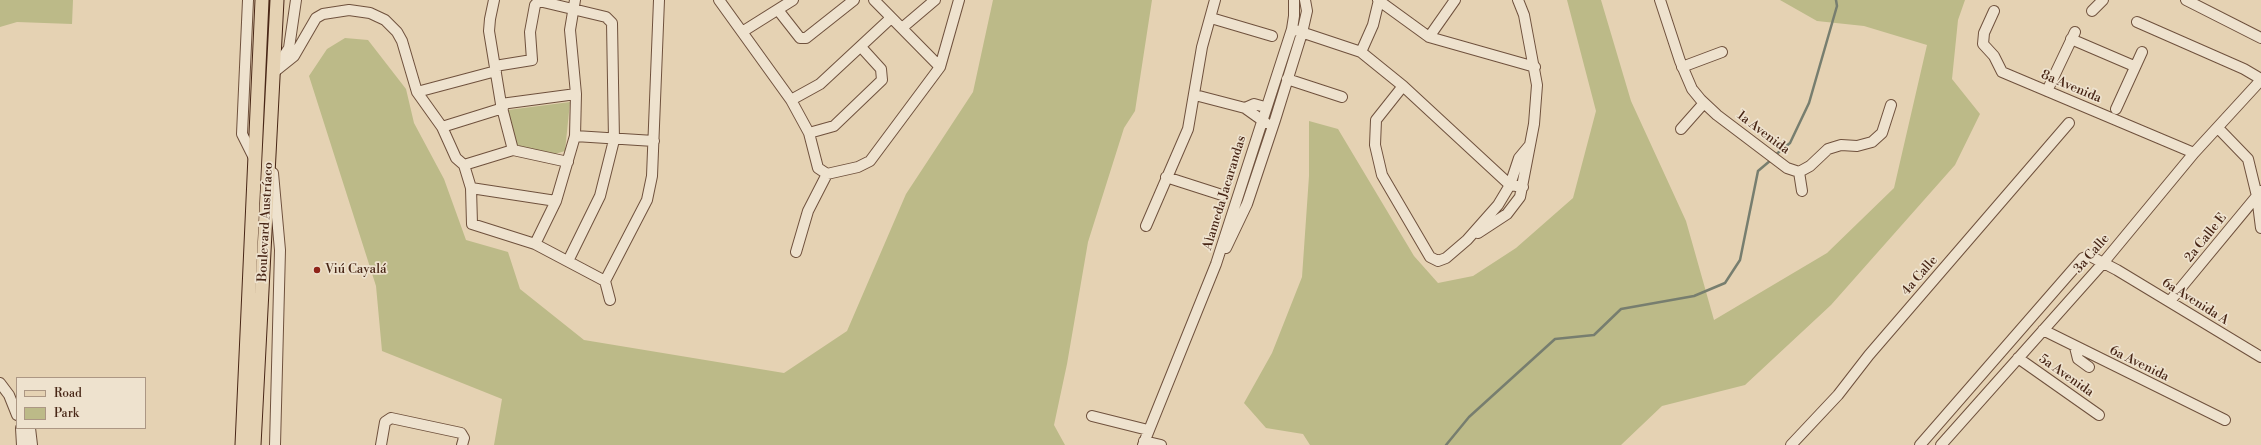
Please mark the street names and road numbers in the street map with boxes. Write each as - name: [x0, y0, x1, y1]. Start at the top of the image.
- street label: 8a Avenida: [2038, 67, 2104, 107]
- street label: 1a Avenida: [1734, 108, 1792, 158]
- street label: Alameda Jacarandas: [1200, 134, 1250, 252]
- street label: Boulevard Austríaco: [255, 162, 277, 282]
- street label: 2a Calle E: [2182, 211, 2230, 265]
- street label: 3a Calle: [2071, 231, 2113, 277]
- street label: 4a Calle: [1899, 253, 1941, 299]
- street label: 6a Avenida A: [2159, 275, 2231, 329]
- street label: 6a Avenida: [2107, 343, 2171, 385]
- street label: 5a Avenida: [2036, 351, 2096, 401]

